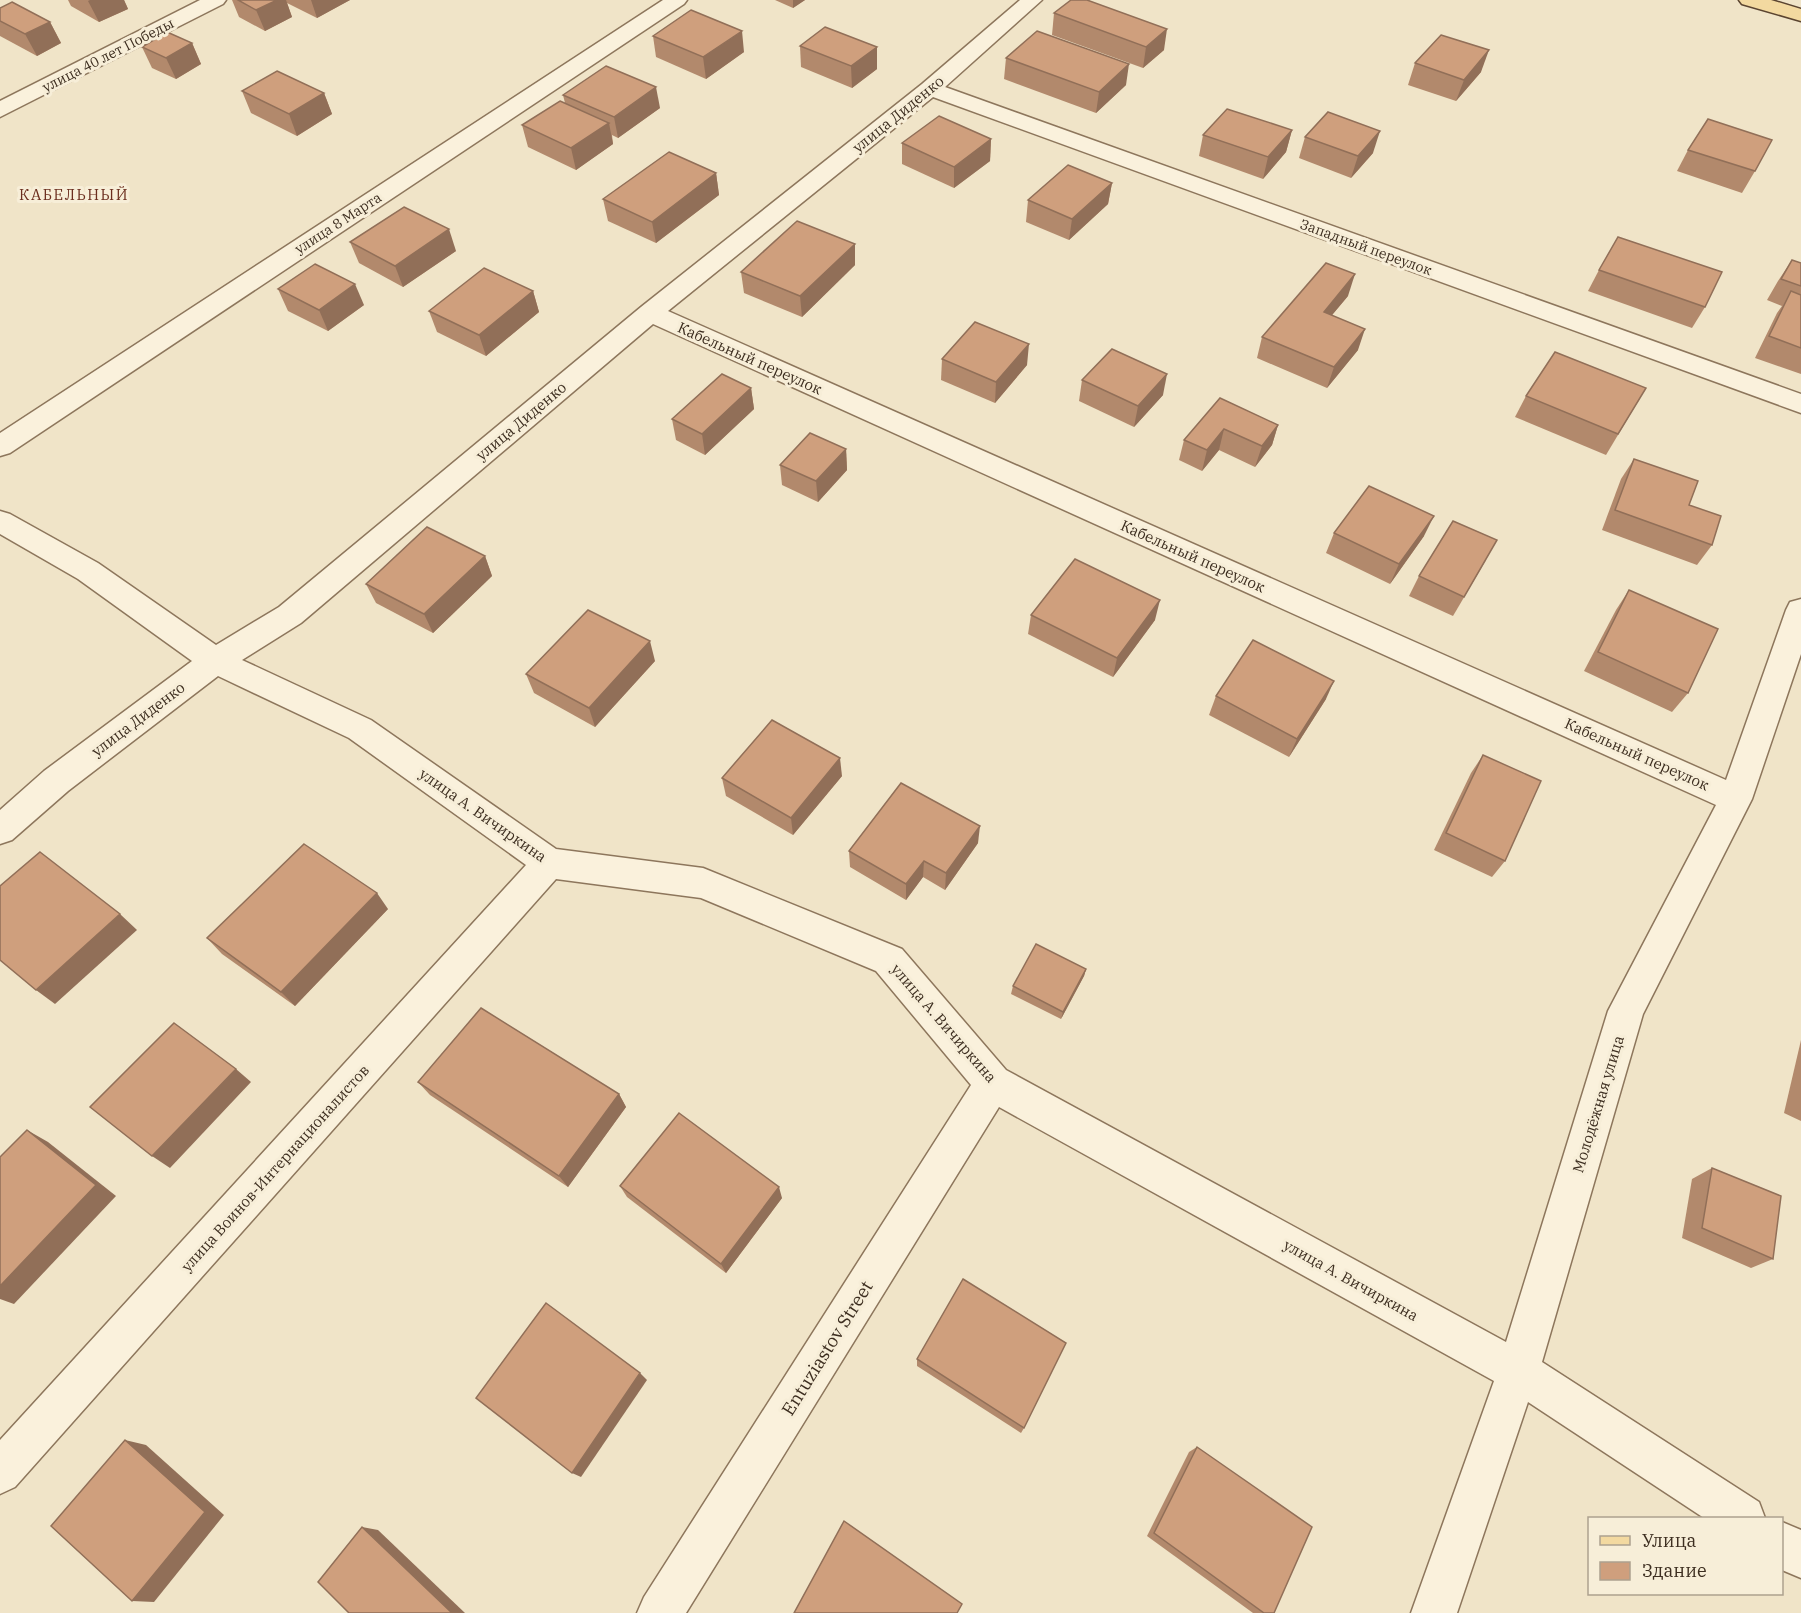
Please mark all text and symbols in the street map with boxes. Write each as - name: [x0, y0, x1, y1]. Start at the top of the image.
- street label: улица 40 лет Победы: [39, 14, 177, 96]
- street label: улица Диденко: [848, 71, 948, 157]
- district label: КАБЕЛЬНЫЙ: [19, 185, 129, 204]
- street label: улица 8 Марта: [291, 188, 385, 258]
- street label: Западный переулок: [1298, 215, 1434, 279]
- street label: Кабельный переулок: [675, 318, 825, 399]
- street label: улица Диденко: [472, 378, 570, 464]
- street label: Кабельный переулок: [1118, 516, 1268, 597]
- street label: улица Диденко: [87, 678, 189, 760]
- street label: Кабельный переулок: [1562, 714, 1712, 795]
- street label: улица А. Вичиркина: [416, 764, 550, 866]
- street label: улица А. Вичиркина: [887, 960, 1001, 1086]
- street label: Молодёжная улица: [1568, 1033, 1628, 1175]
- street label: улица Воинов-Интернационалистов: [177, 1061, 373, 1275]
- street label: улица А. Вичиркина: [1280, 1235, 1422, 1325]
- street label: Entuziastov Street: [776, 1276, 878, 1420]
- legend: [1588, 1517, 1783, 1595]
- text: Улица: [1642, 1529, 1697, 1552]
- text: Здание: [1642, 1559, 1707, 1582]

